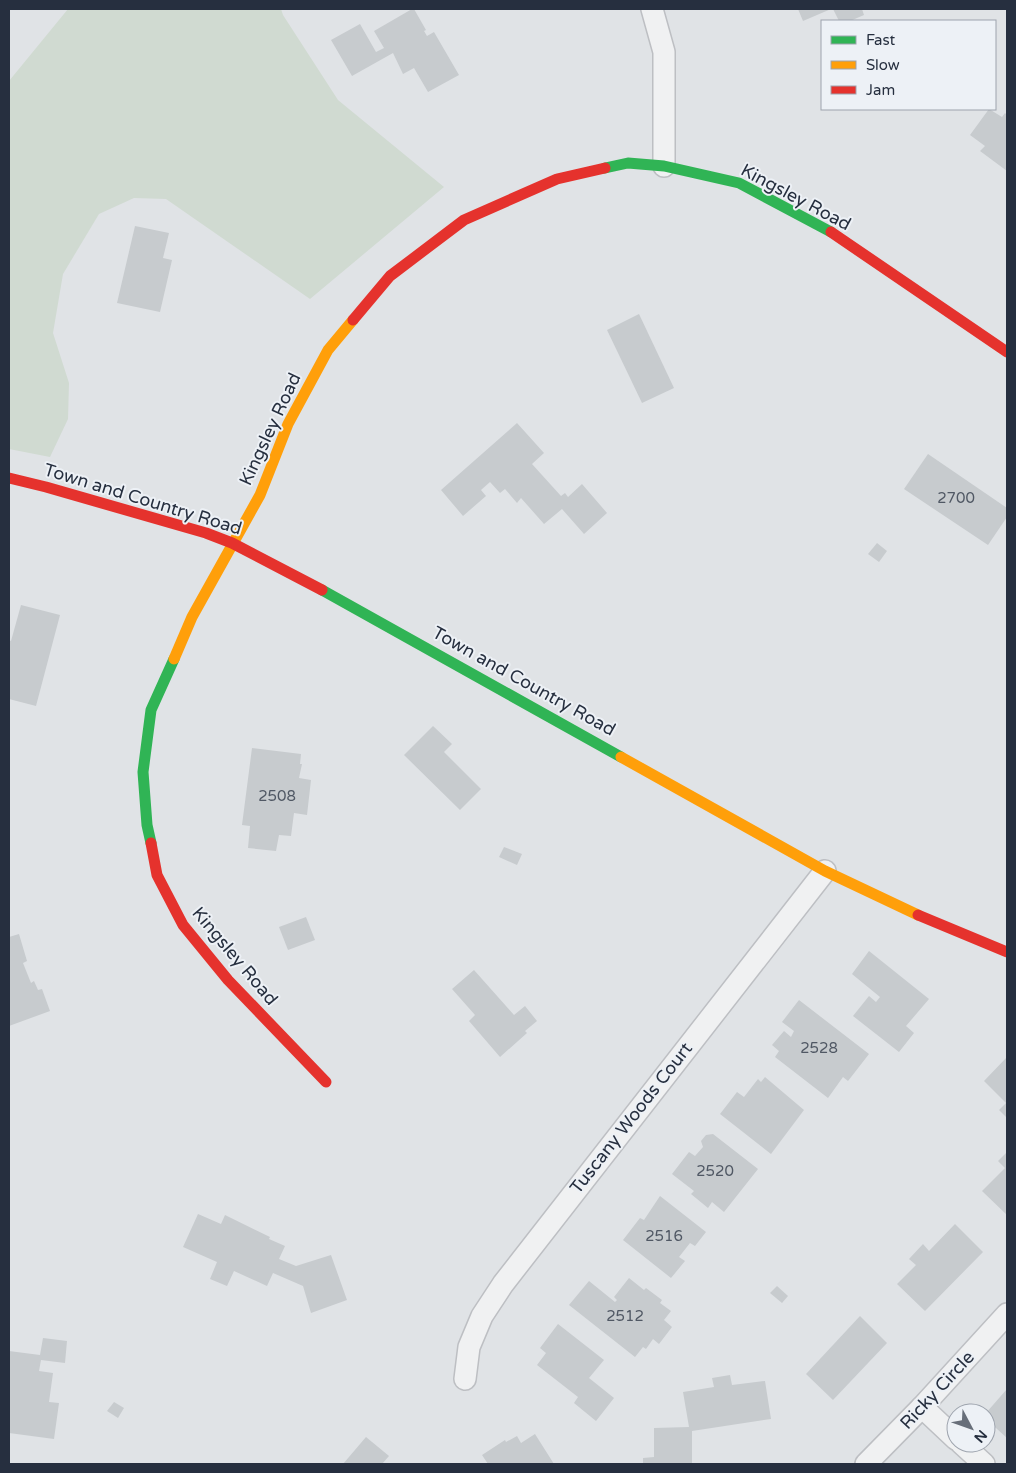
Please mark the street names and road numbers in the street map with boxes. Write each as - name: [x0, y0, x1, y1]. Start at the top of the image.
- street label: Kingsley Road: [737, 159, 855, 235]
- street label: Kingsley Road: [234, 369, 306, 489]
- street label: Town and Country Road: [41, 458, 245, 540]
- street label: Town and Country Road: [429, 621, 619, 741]
- street label: Kingsley Road: [187, 902, 283, 1010]
- street label: Tuscany Woods Court: [565, 1038, 697, 1198]
- street label: Ricky Circle: [895, 1346, 979, 1434]

